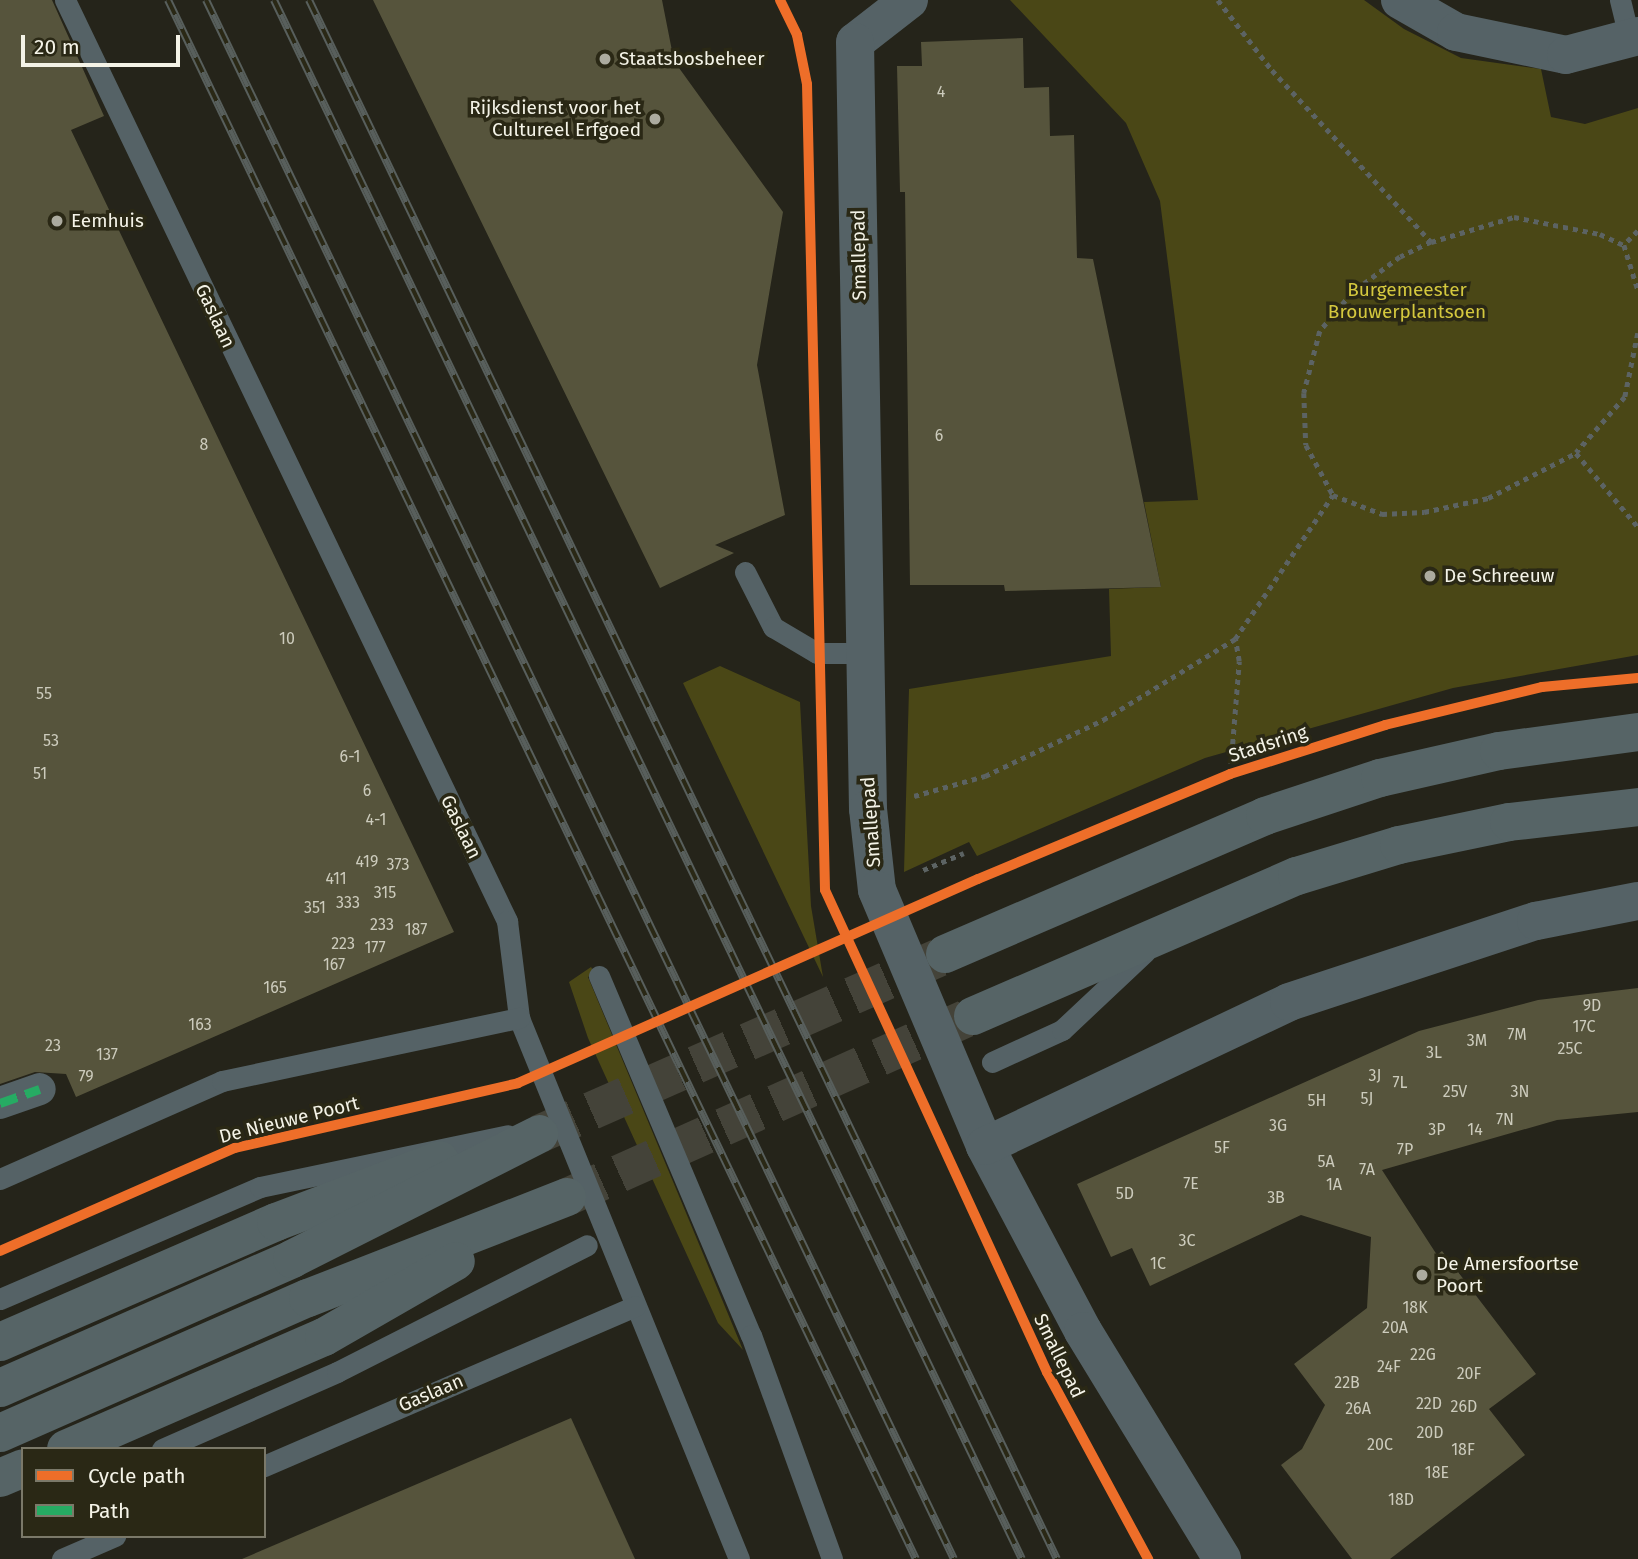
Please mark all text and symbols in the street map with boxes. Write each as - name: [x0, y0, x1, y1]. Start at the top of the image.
- scale bar: [24, 21, 184, 65]
- text: 20 m: [34, 34, 80, 60]
- place label: Staatsbosbeheer: [619, 48, 764, 70]
- marker: Staatsbosbeheer: [597, 51, 613, 67]
- house number: 4: [937, 82, 945, 102]
- place label: Rijksdienst voor het Cultureel Erfgoed: [469, 97, 641, 141]
- marker: Rijksdienst voor het Cultureel Erfgoed: [647, 111, 663, 127]
- street label: Smallepad: [847, 209, 871, 301]
- place label: Eemhuis: [71, 210, 144, 232]
- marker: Eemhuis: [49, 213, 65, 229]
- park label: Burgemeester Brouwerplantsoen: [1328, 279, 1486, 323]
- street label: Gaslaan: [190, 280, 240, 352]
- house number: 6: [935, 426, 943, 446]
- house number: 8: [200, 435, 208, 455]
- place label: De Schreeuw: [1444, 565, 1554, 587]
- marker: De Schreeuw: [1422, 568, 1438, 584]
- house number: 10: [279, 629, 295, 649]
- house number: 55: [36, 684, 52, 704]
- street label: Stadsring: [1226, 721, 1310, 767]
- house number: 53: [43, 731, 59, 751]
- house number: 6-1: [340, 747, 360, 767]
- house number: 51: [33, 764, 47, 784]
- street label: Smallepad: [856, 776, 886, 868]
- house number: 6: [363, 781, 371, 801]
- street label: Gaslaan: [436, 791, 486, 863]
- house number: 4-1: [366, 810, 386, 830]
- house number: 419: [356, 852, 378, 872]
- house number: 373: [387, 855, 409, 875]
- house number: 411: [325, 869, 347, 889]
- house number: 315: [374, 883, 396, 903]
- house number: 333: [336, 893, 360, 913]
- house number: 351: [304, 898, 326, 918]
- house number: 233: [370, 915, 394, 935]
- house number: 187: [405, 920, 427, 940]
- house number: 223: [331, 934, 355, 954]
- house number: 177: [364, 938, 386, 958]
- house number: 167: [323, 955, 345, 975]
- house number: 165: [263, 978, 287, 998]
- house number: 9D: [1583, 996, 1601, 1016]
- house number: 163: [188, 1015, 212, 1035]
- house number: 17C: [1573, 1017, 1595, 1037]
- house number: 7M: [1507, 1025, 1527, 1045]
- house number: 3M: [1467, 1031, 1487, 1051]
- house number: 23: [45, 1036, 61, 1056]
- house number: 25C: [1558, 1039, 1582, 1059]
- house number: 3L: [1426, 1043, 1442, 1063]
- house number: 137: [96, 1045, 118, 1065]
- house number: 3J: [1369, 1066, 1381, 1086]
- house number: 79: [78, 1067, 94, 1087]
- house number: 7L: [1392, 1073, 1408, 1093]
- house number: 25V: [1443, 1082, 1467, 1102]
- house number: 3N: [1511, 1082, 1529, 1102]
- house number: 5J: [1361, 1089, 1373, 1109]
- house number: 5H: [1308, 1091, 1326, 1111]
- street label: De Nieuwe Poort: [217, 1092, 361, 1148]
- house number: 7N: [1496, 1110, 1514, 1130]
- house number: 3G: [1269, 1116, 1287, 1136]
- house number: 3P: [1428, 1120, 1446, 1140]
- house number: 14: [1467, 1120, 1483, 1140]
- house number: 5F: [1214, 1138, 1230, 1158]
- house number: 7P: [1397, 1140, 1413, 1160]
- house number: 5A: [1317, 1152, 1335, 1172]
- house number: 7A: [1359, 1160, 1375, 1180]
- house number: 7E: [1183, 1174, 1199, 1194]
- house number: 1A: [1326, 1175, 1342, 1195]
- house number: 5D: [1116, 1184, 1134, 1204]
- house number: 3B: [1267, 1188, 1285, 1208]
- house number: 3C: [1179, 1231, 1195, 1251]
- place label: De Amersfoortse Poort: [1436, 1253, 1579, 1297]
- house number: 1C: [1150, 1254, 1166, 1274]
- marker: De Amersfoortse Poort: [1414, 1267, 1430, 1283]
- house number: 18K: [1402, 1298, 1428, 1318]
- street label: Smallepad: [1029, 1310, 1089, 1402]
- house number: 20A: [1382, 1318, 1408, 1338]
- house number: 22G: [1410, 1345, 1436, 1365]
- house number: 24F: [1377, 1357, 1401, 1377]
- house number: 20F: [1457, 1364, 1481, 1384]
- street label: Gaslaan: [395, 1369, 467, 1417]
- house number: 22B: [1334, 1373, 1360, 1393]
- house number: 22D: [1416, 1394, 1442, 1414]
- house number: 26D: [1451, 1397, 1477, 1417]
- house number: 26A: [1345, 1399, 1371, 1419]
- house number: 20D: [1416, 1423, 1444, 1443]
- house number: 20C: [1367, 1435, 1393, 1455]
- house number: 18F: [1451, 1440, 1475, 1460]
- legend: [21, 1447, 266, 1538]
- text: Cycle path: [88, 1463, 186, 1489]
- house number: 18E: [1425, 1463, 1449, 1483]
- house number: 18D: [1388, 1490, 1414, 1510]
- text: Path: [88, 1498, 130, 1524]

